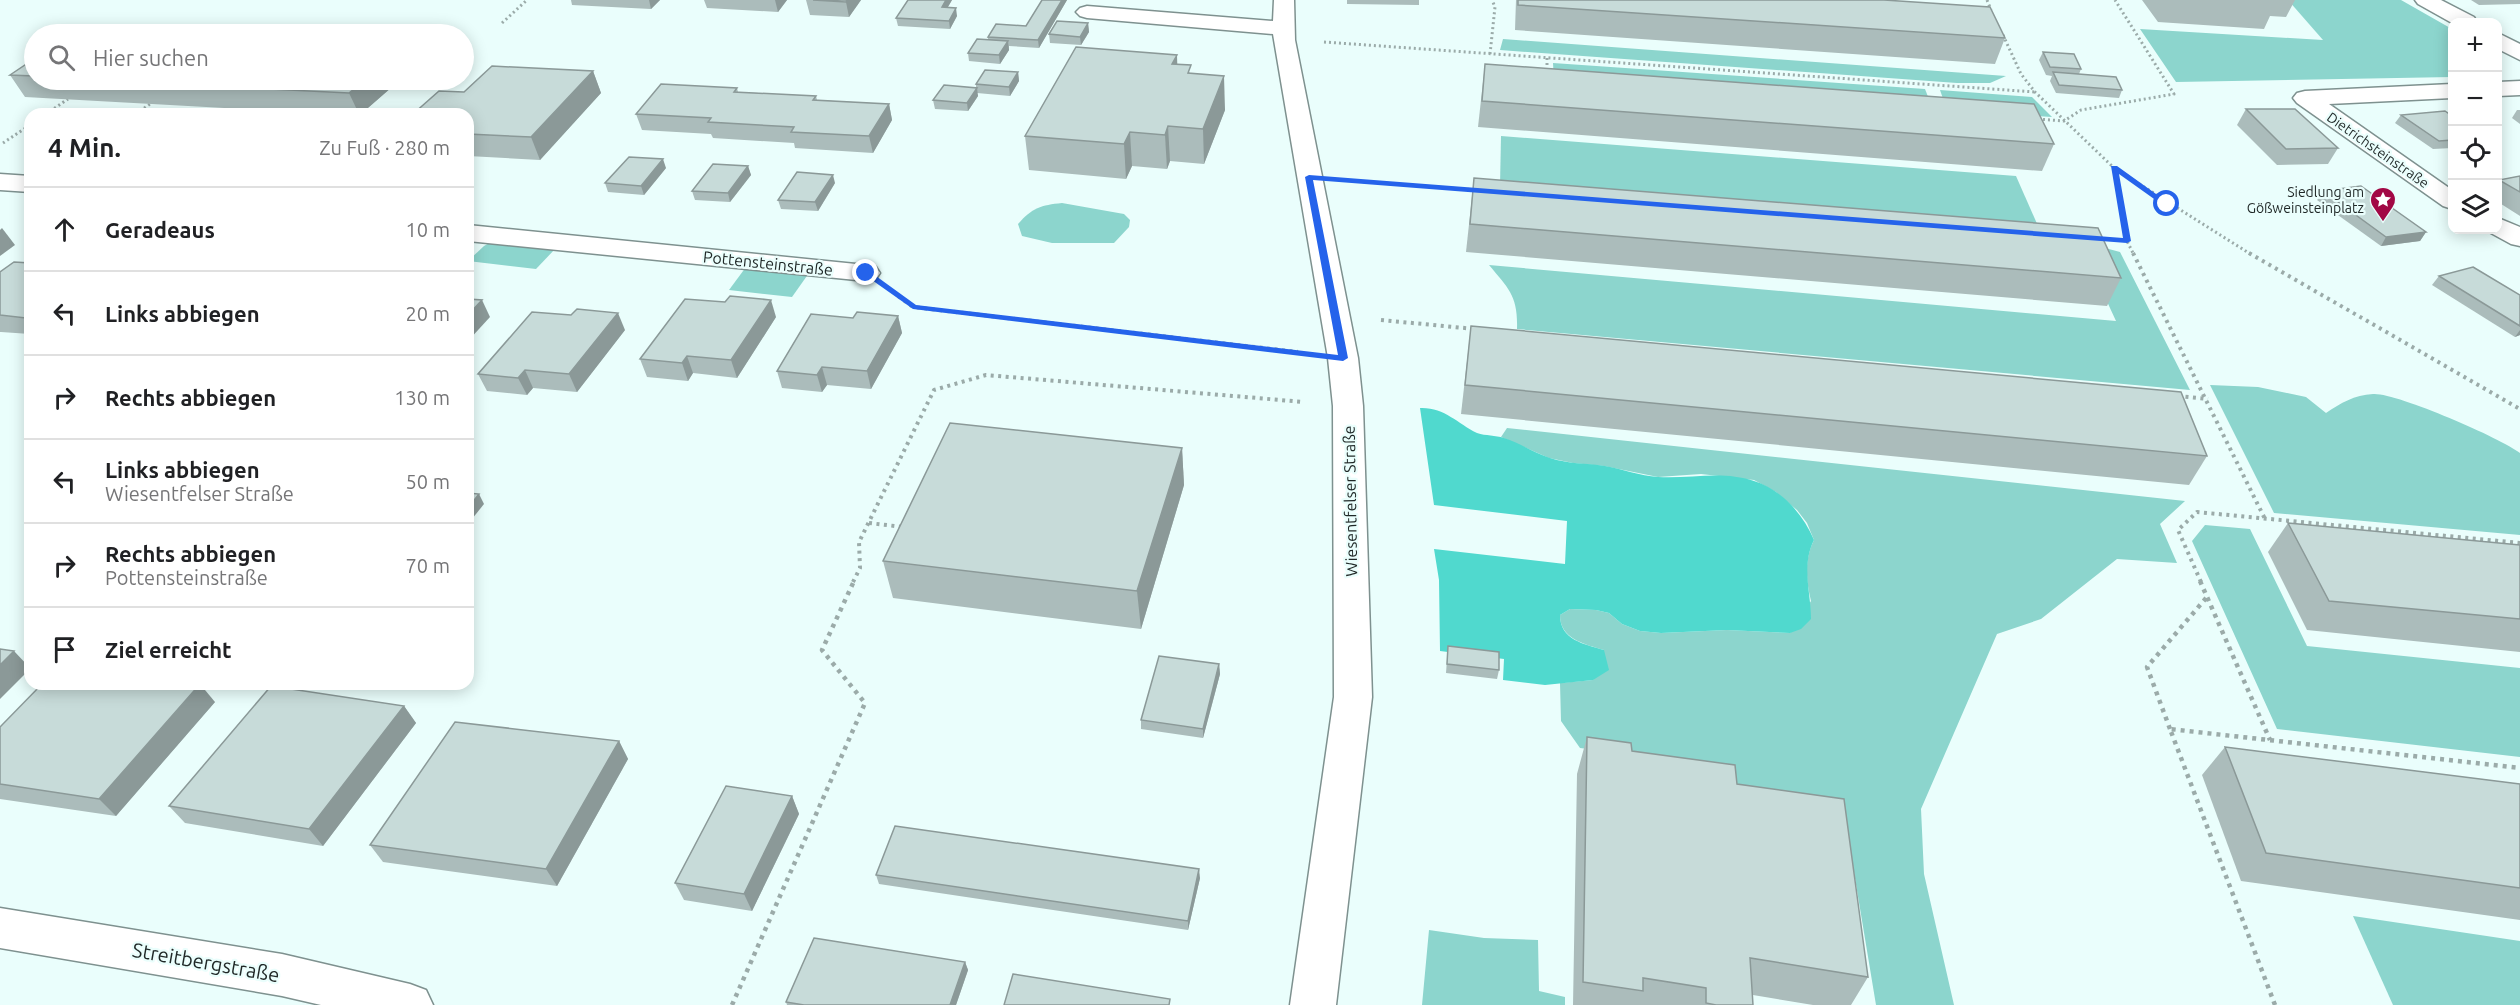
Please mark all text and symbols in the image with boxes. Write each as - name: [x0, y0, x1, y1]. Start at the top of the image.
- map controls: [2448, 18, 2502, 234]
- button: +: [2448, 18, 2502, 72]
- search box: [24, 24, 474, 90]
- icon: search: [45, 41, 78, 74]
- text: Hier suchen: [93, 45, 209, 70]
- button: −: [2448, 72, 2502, 126]
- street label: Dietrichsteinstraße: [2324, 109, 2432, 191]
- button: locate: [2448, 126, 2502, 180]
- text: 4 Min.: [48, 133, 121, 162]
- text: Zu Fuß · 280 m: [319, 136, 450, 159]
- button: layers: [2448, 180, 2502, 234]
- place label: Siedlung am Gößweinsteinplatz: [2247, 184, 2364, 216]
- place icon: Siedlung am Gößweinsteinplatz: [2368, 185, 2398, 223]
- route start: [2153, 190, 2179, 216]
- icon: ahead: [48, 213, 81, 246]
- text: Geradeaus: [105, 217, 215, 242]
- text: 10 m: [406, 218, 450, 241]
- street label: Pottensteinstraße: [702, 247, 834, 279]
- route end: [852, 259, 878, 285]
- icon: left: [48, 297, 81, 330]
- text: Links abbiegen: [105, 301, 260, 326]
- text: 20 m: [406, 302, 450, 325]
- icon: right: [48, 381, 81, 414]
- text: Rechts abbiegen: [105, 385, 276, 410]
- text: 130 m: [394, 386, 450, 409]
- street label: Wiesentfelser Straße: [1340, 425, 1360, 577]
- text: Links abbiegen: [105, 457, 260, 482]
- icon: left: [48, 465, 81, 498]
- text: 50 m: [406, 470, 450, 493]
- text: Wiesentfelser Straße: [105, 482, 294, 505]
- text: Rechts abbiegen: [105, 541, 276, 566]
- icon: right: [48, 549, 81, 582]
- text: 70 m: [406, 554, 450, 577]
- text: Pottensteinstraße: [105, 566, 268, 589]
- icon: arrive: [48, 633, 81, 666]
- text: Ziel erreicht: [105, 637, 232, 662]
- street label: Streitbergstraße: [131, 938, 281, 986]

